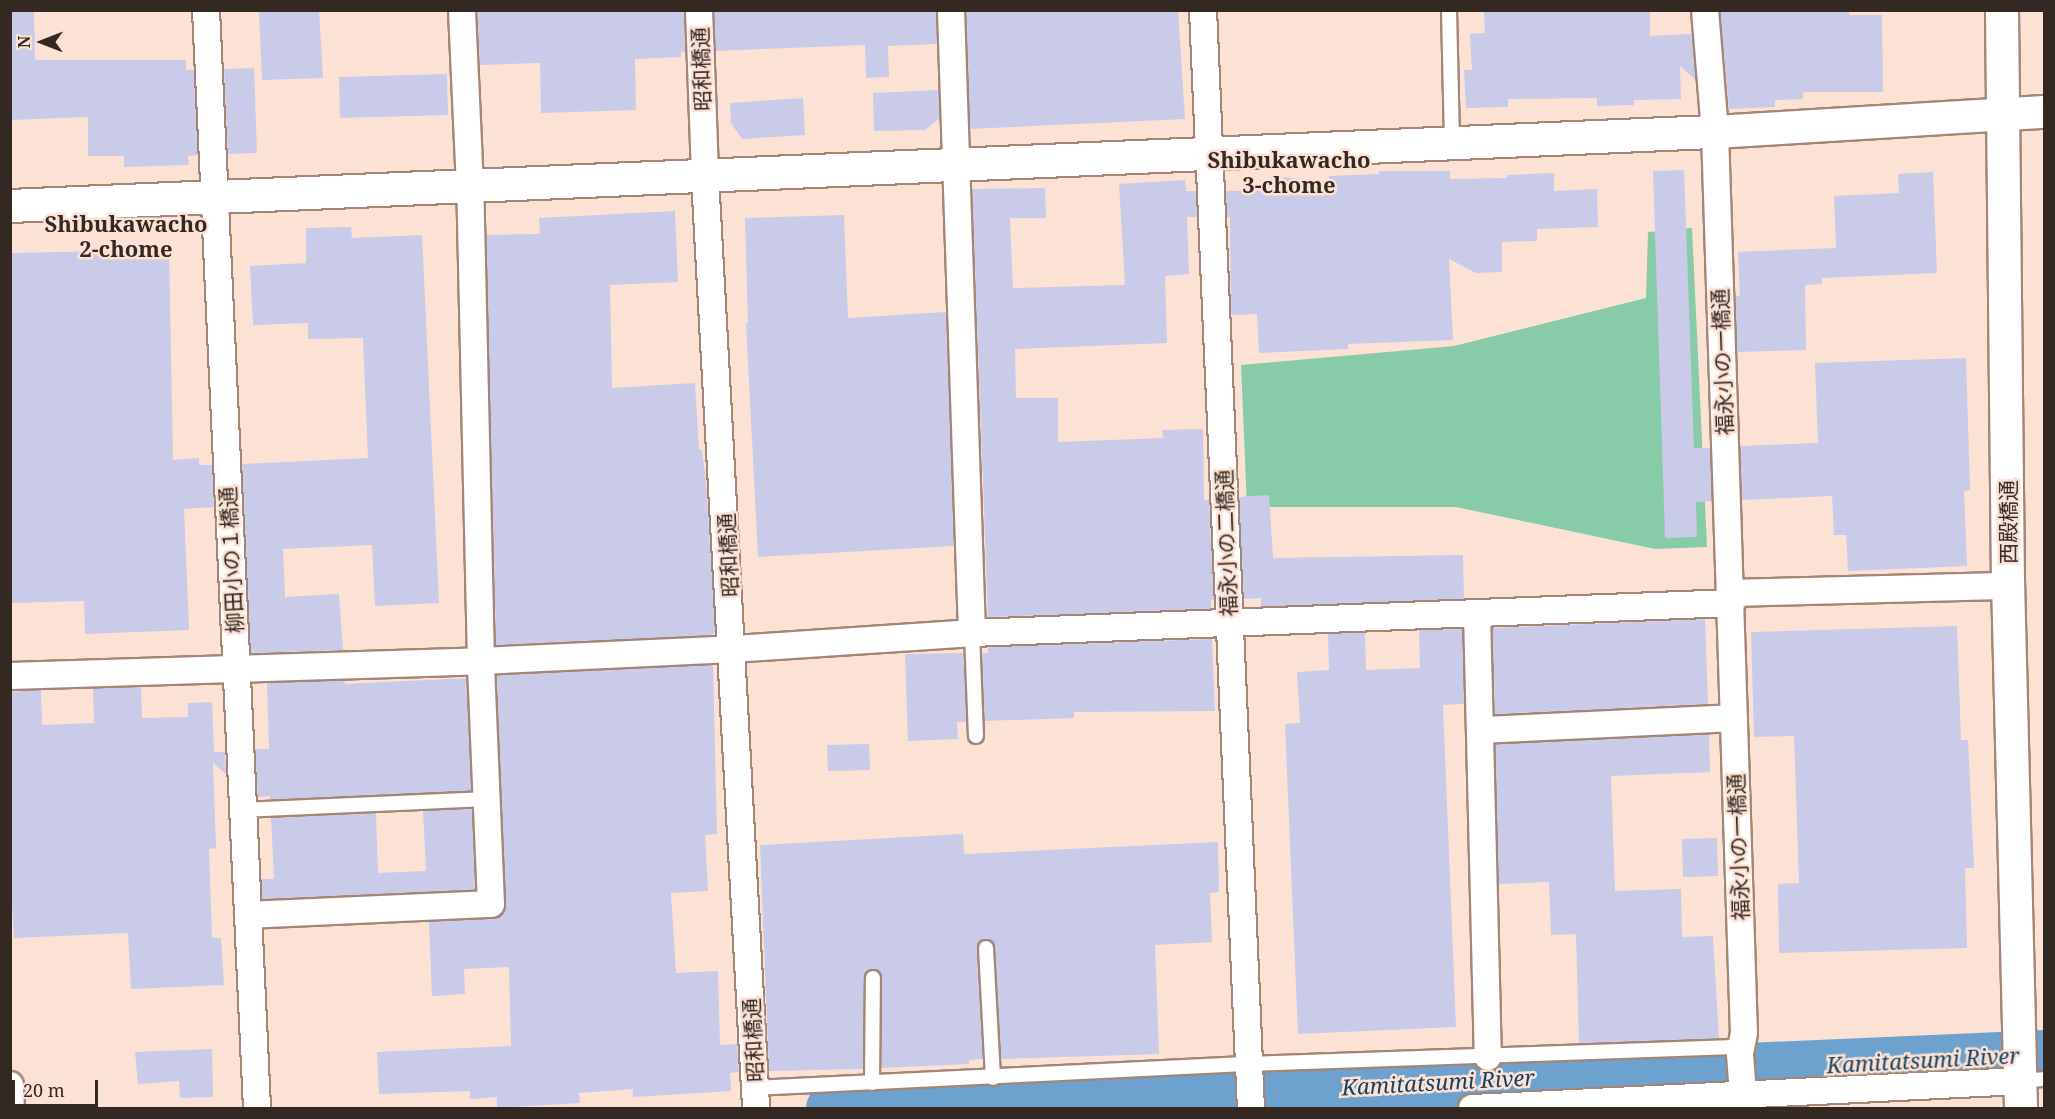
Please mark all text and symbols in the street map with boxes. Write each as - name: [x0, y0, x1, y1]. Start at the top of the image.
- north arrow: [12, 12, 72, 72]
- street label: 昭和橋通: [687, 27, 715, 111]
- text: N: [13, 36, 35, 48]
- district label: Shibukawacho 3-chome: [1207, 146, 1371, 198]
- district label: Shibukawacho 2-chome: [44, 210, 208, 262]
- street label: 福永小の一橋通: [1707, 288, 1737, 436]
- street label: 福永小の二橋通: [1211, 469, 1241, 617]
- street label: 西殿橋通: [1995, 480, 2021, 564]
- street label: 柳田小の１橋通: [215, 486, 247, 634]
- street label: 昭和橋通: [713, 512, 743, 598]
- street label: 福永小の一橋通: [1723, 773, 1753, 921]
- street label: 昭和橋通: [738, 997, 768, 1083]
- water label: Kamitatsumi River: [1826, 1042, 2020, 1078]
- water label: Kamitatsumi River: [1341, 1064, 1535, 1100]
- scale bar: [15, 1068, 100, 1106]
- text: 20 m: [23, 1078, 65, 1102]

